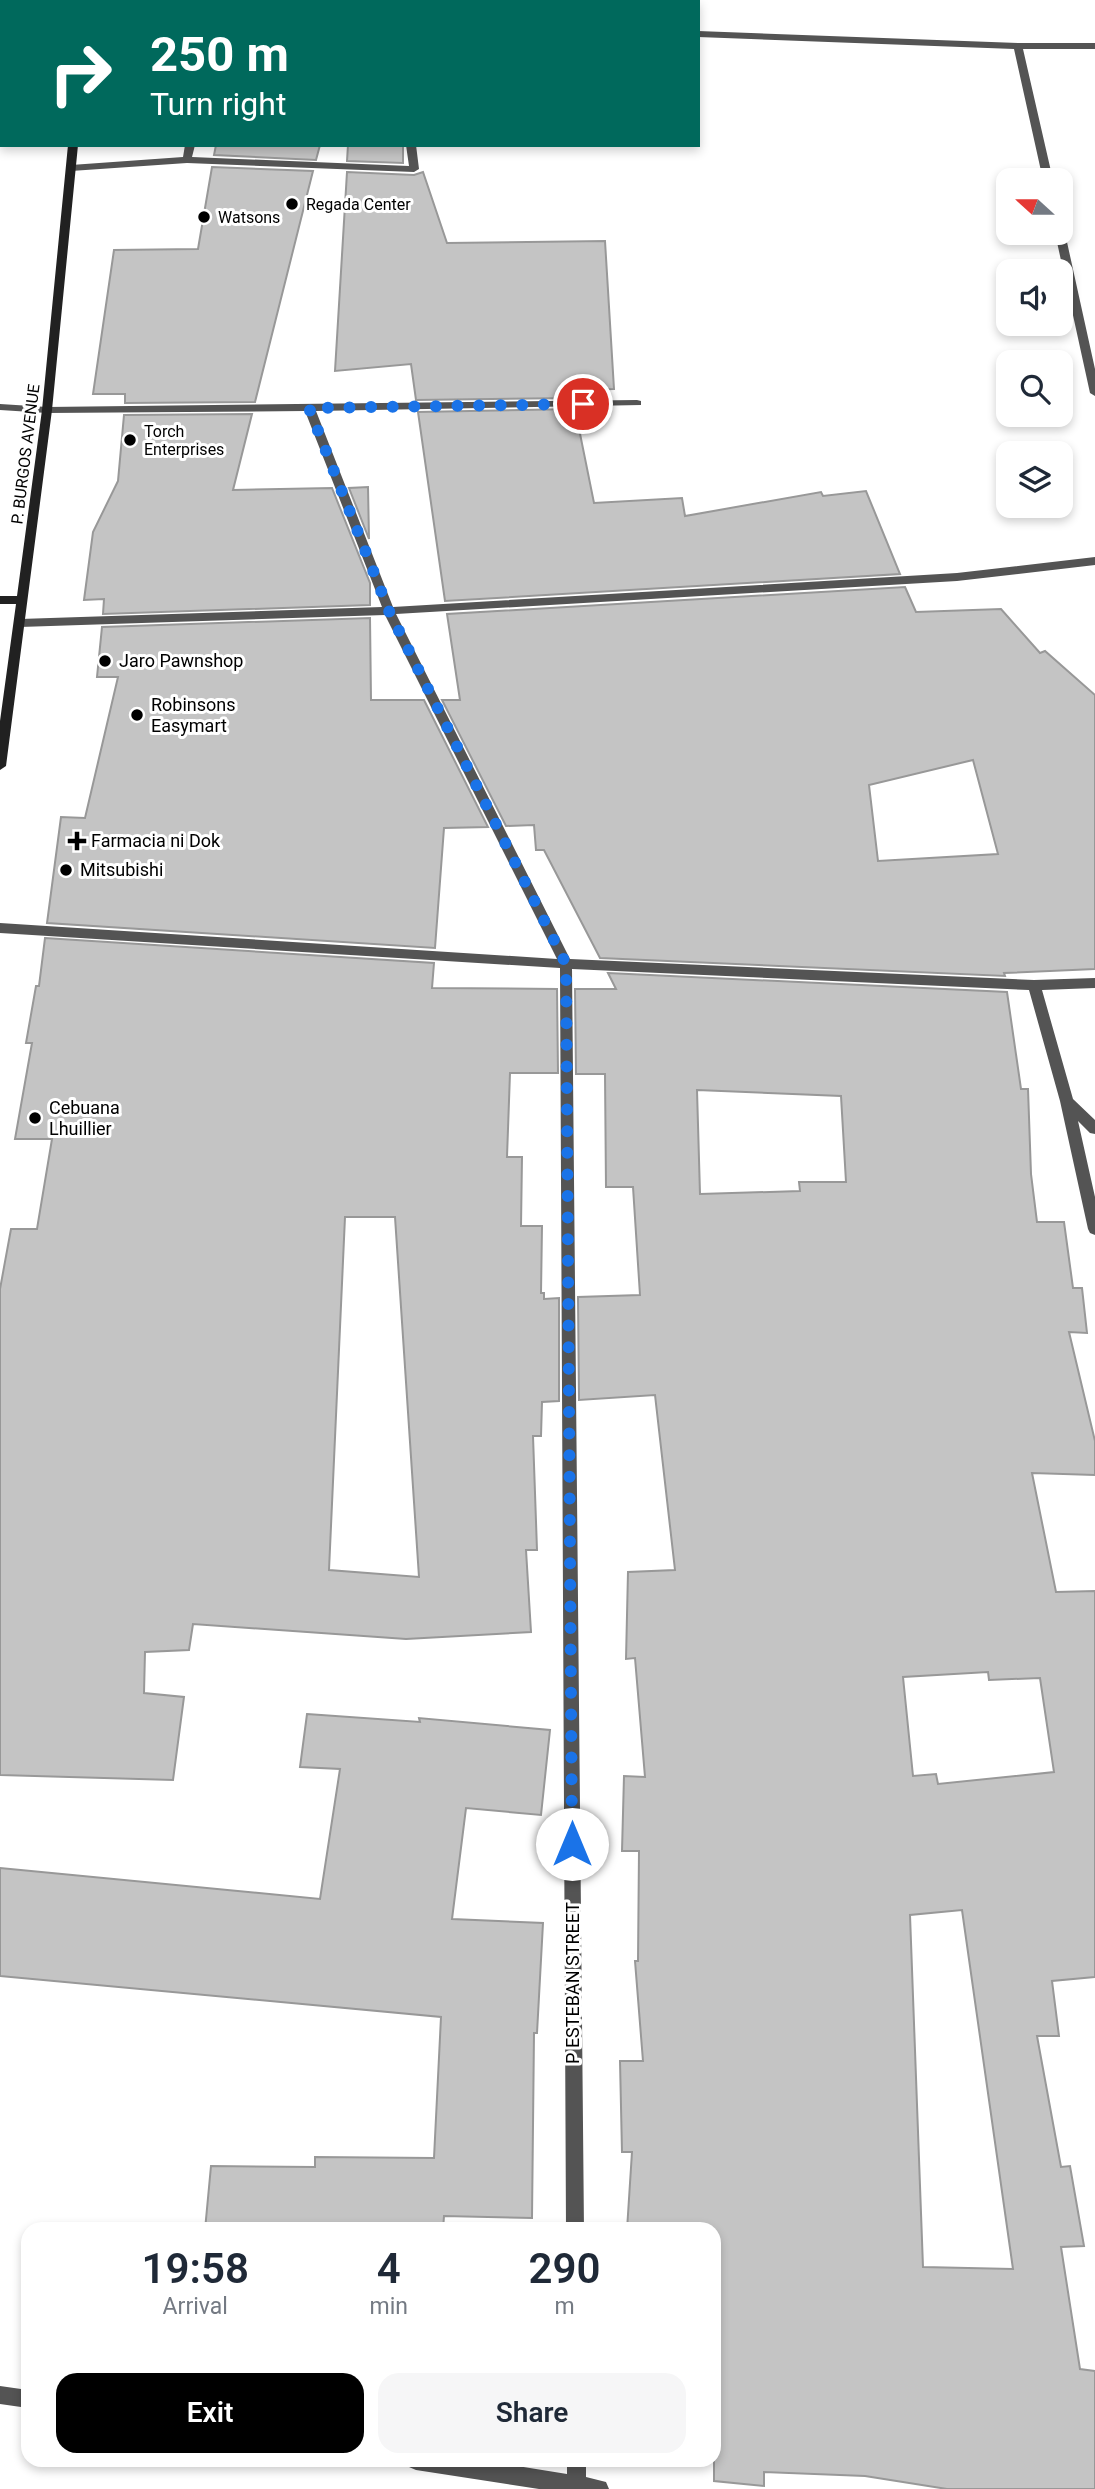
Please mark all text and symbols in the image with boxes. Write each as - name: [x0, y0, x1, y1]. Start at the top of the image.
- text: 250 m: [150, 26, 289, 83]
- icon: right: [35, 28, 126, 119]
- text: Turn right: [150, 85, 286, 123]
- north arrow: [996, 168, 1073, 245]
- map controls: [996, 168, 1073, 518]
- place label: Regada Center: [306, 195, 411, 214]
- marker: Regada Center: [284, 196, 300, 212]
- place label: Watsons: [218, 208, 280, 227]
- marker: Watsons: [196, 209, 212, 225]
- button: sound: [996, 259, 1073, 336]
- button: search: [996, 350, 1073, 427]
- pin: [553, 374, 613, 434]
- street label: P. BURGOS AVENUE: [7, 383, 44, 525]
- icon: arrive: [564, 385, 602, 423]
- place label: Torch Enterprises: [144, 422, 224, 459]
- marker: Torch Enterprises: [122, 432, 138, 448]
- button: layers: [996, 441, 1073, 518]
- place label: Jaro Pawnshop: [119, 650, 243, 671]
- marker: Jaro Pawnshop: [97, 653, 113, 669]
- place label: Robinsons Easymart: [151, 694, 236, 736]
- marker: Robinsons Easymart: [129, 707, 145, 723]
- place label: Farmacia ni Dok: [91, 830, 221, 851]
- marker: Farmacia ni Dok: [69, 833, 85, 849]
- place label: Mitsubishi: [80, 859, 163, 880]
- marker: Mitsubishi: [58, 862, 74, 878]
- place label: Cebuana Lhuillier: [49, 1097, 120, 1139]
- marker: Cebuana Lhuillier: [27, 1110, 43, 1126]
- position arrow: [535, 1807, 609, 1881]
- street label: P ESTEBAN STREET: [562, 1902, 583, 2064]
- text: 19:58: [142, 2244, 249, 2293]
- text: 4: [377, 2244, 401, 2293]
- text: 290: [528, 2244, 600, 2293]
- text: Arrival: [163, 2293, 228, 2320]
- text: min: [369, 2293, 408, 2320]
- text: m: [554, 2293, 575, 2320]
- button: Exit: [56, 2373, 364, 2453]
- button: Share: [378, 2373, 686, 2453]

